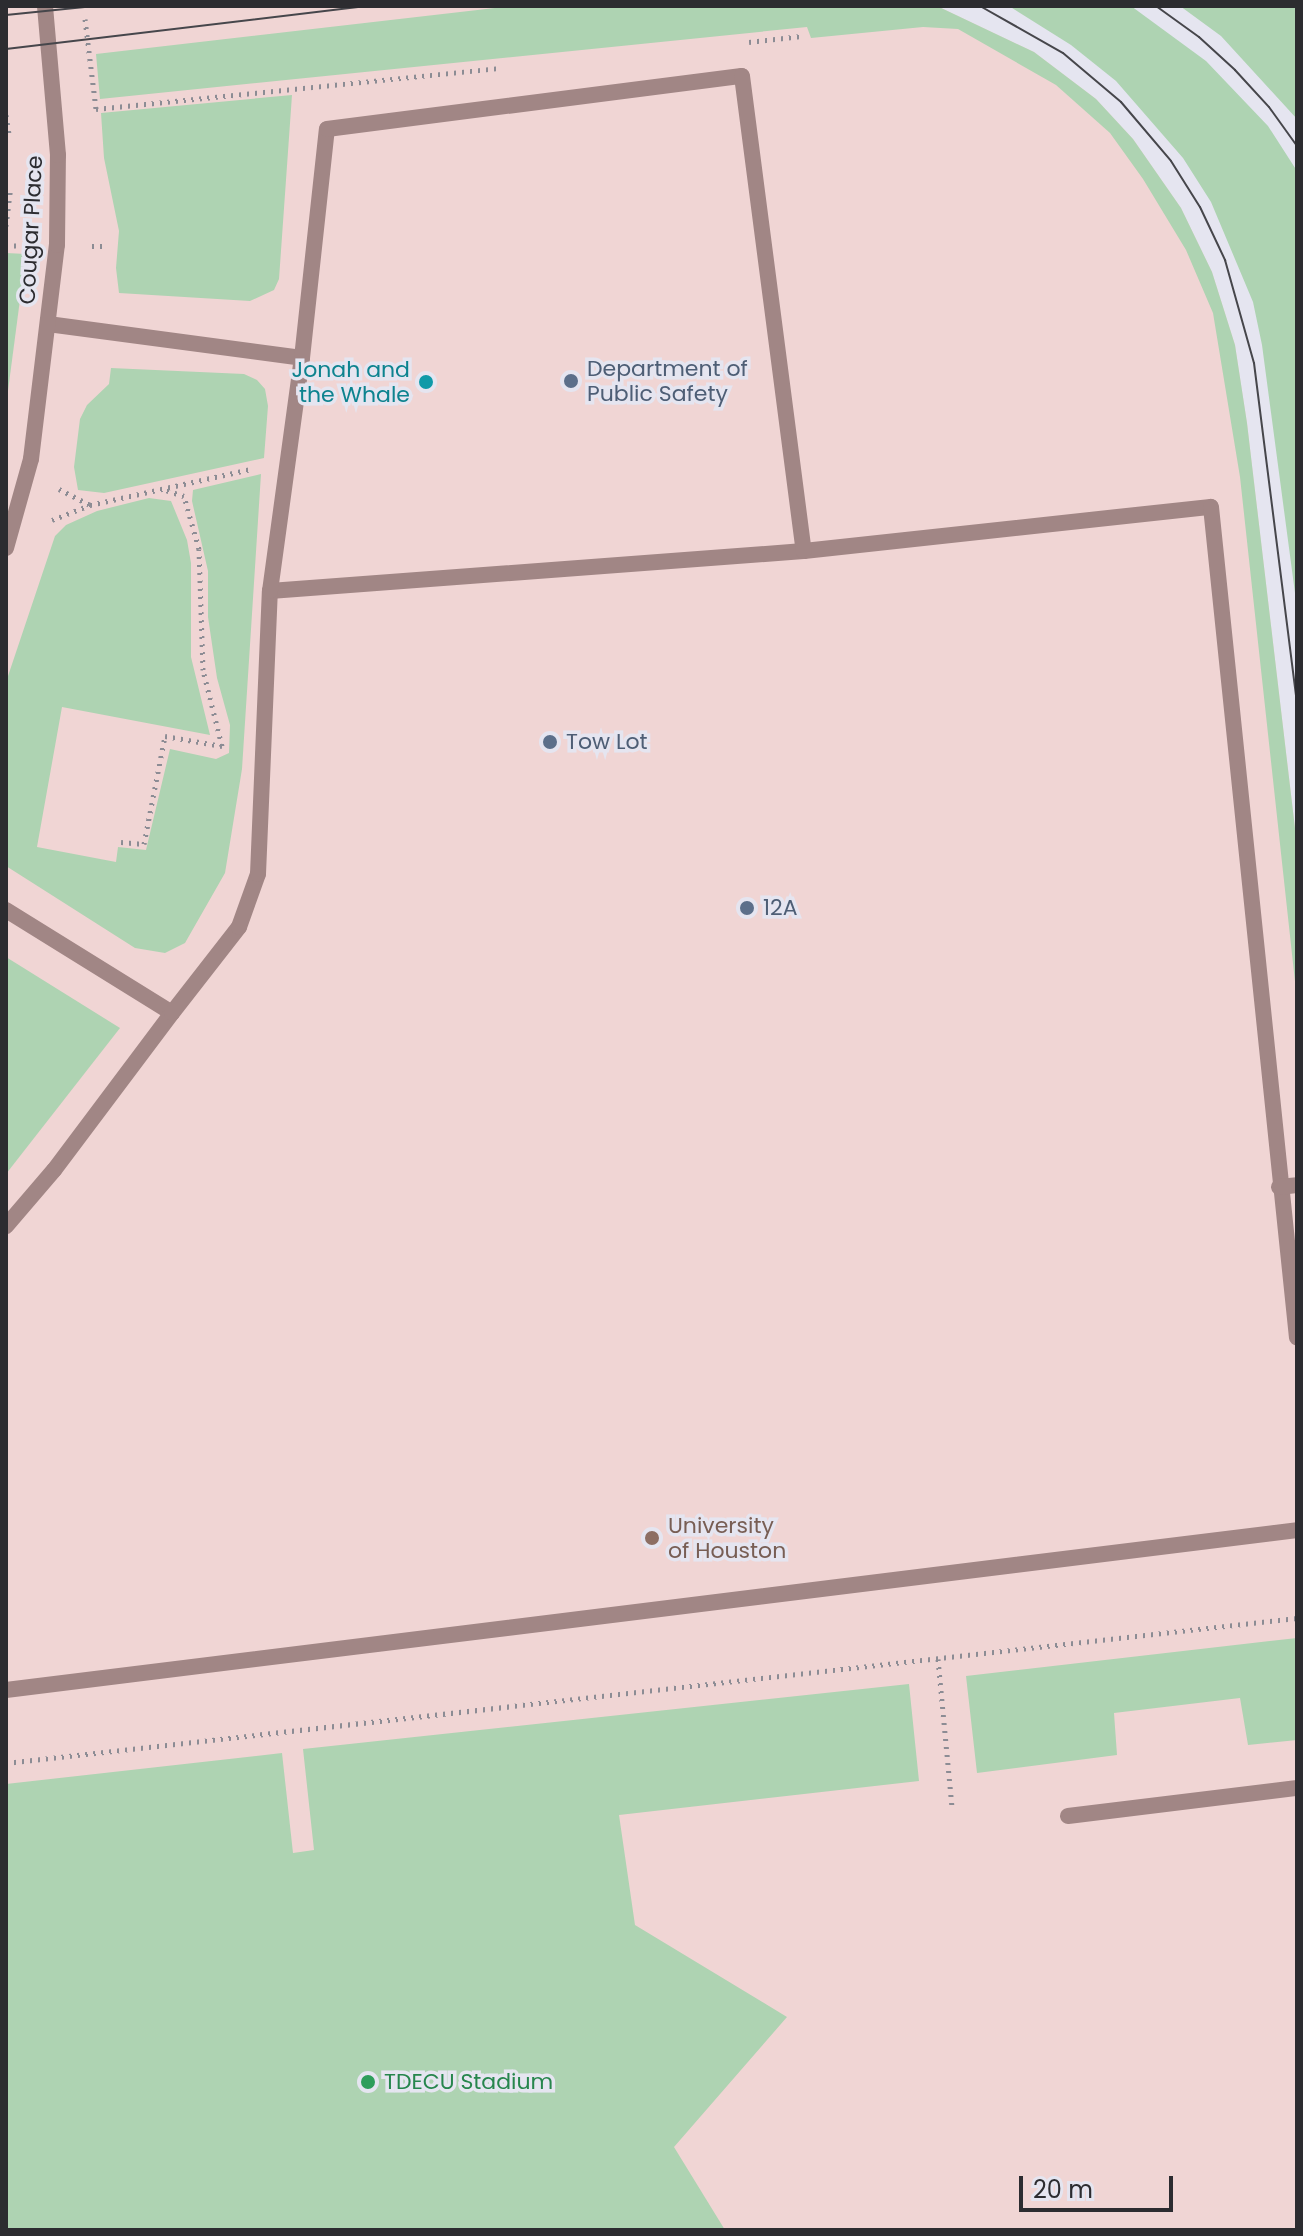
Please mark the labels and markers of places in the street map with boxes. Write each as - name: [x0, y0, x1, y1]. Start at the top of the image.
- place label: Department of Public Safety: [587, 355, 748, 406]
- place label: Jonah and the Whale: [292, 356, 410, 408]
- marker: Department of Public Safety: [562, 372, 580, 390]
- marker: Jonah and the Whale: [417, 373, 435, 391]
- place label: Tow Lot: [566, 729, 647, 755]
- marker: Tow Lot: [541, 733, 559, 751]
- place label: 12A: [763, 895, 798, 921]
- marker: 12A: [738, 899, 756, 917]
- place label: University of Houston: [668, 1512, 786, 1564]
- marker: University of Houston: [643, 1529, 661, 1547]
- place label: TDECU Stadium: [384, 2069, 553, 2095]
- marker: TDECU Stadium: [359, 2073, 377, 2091]

